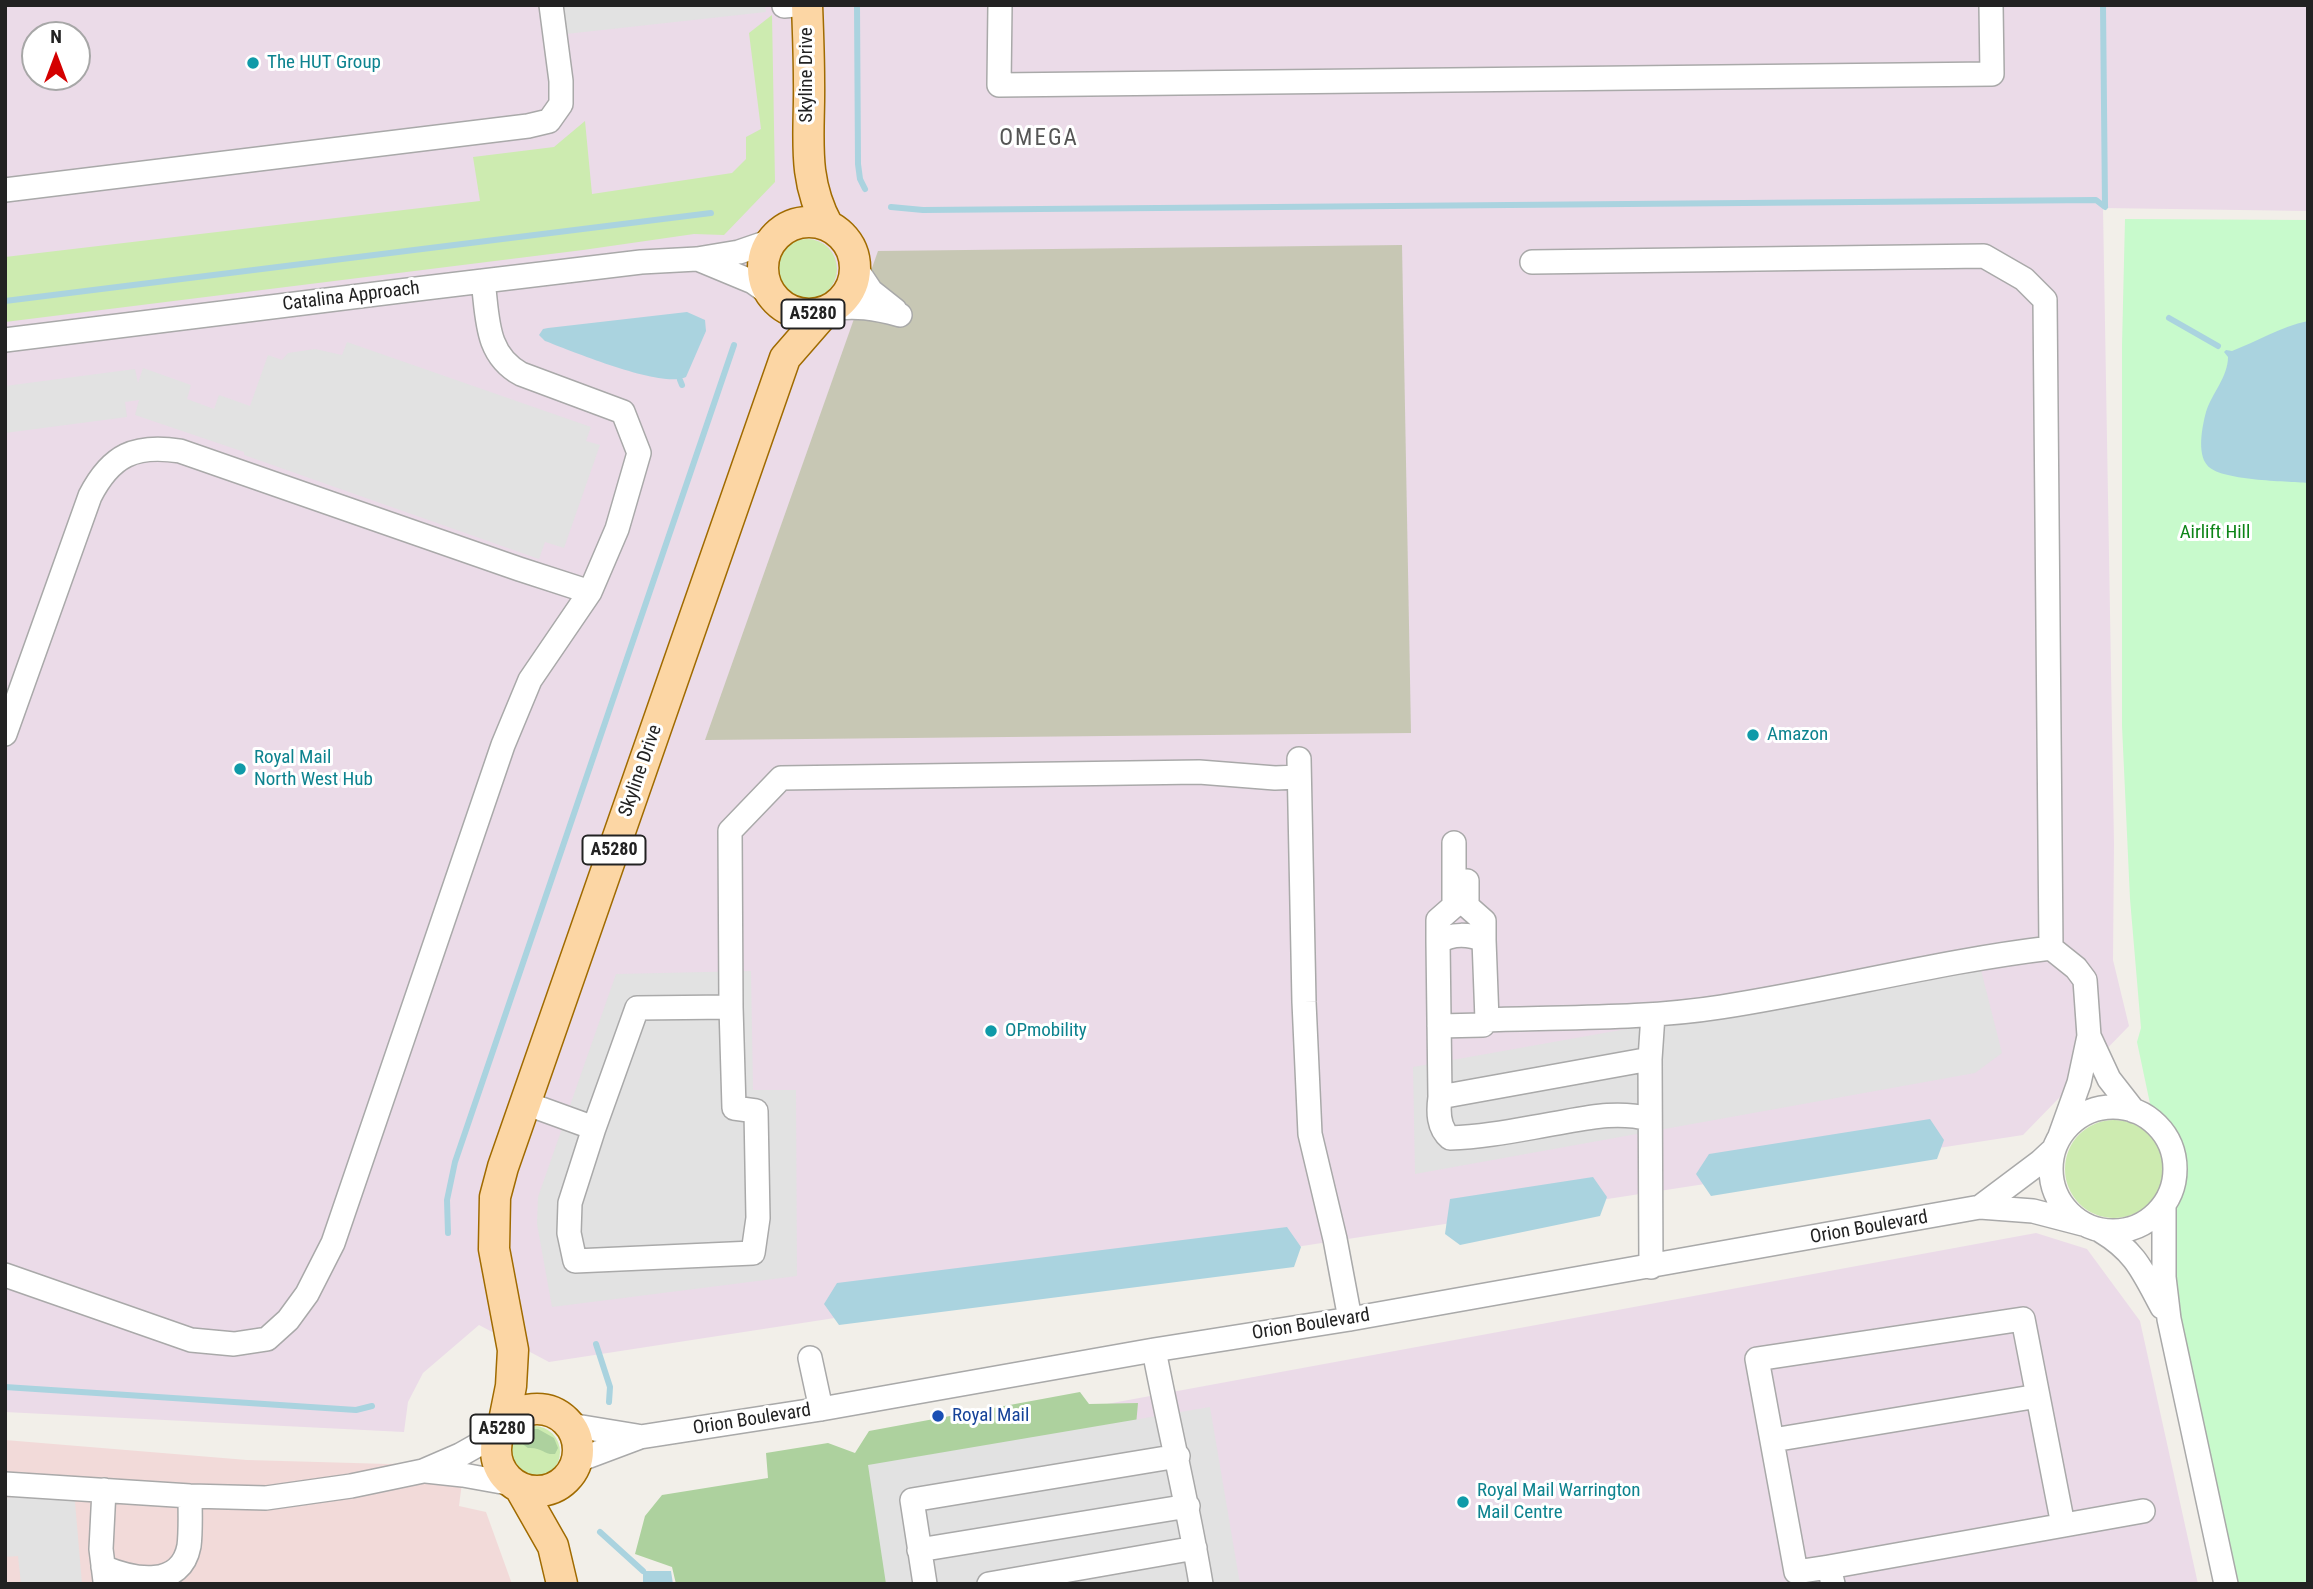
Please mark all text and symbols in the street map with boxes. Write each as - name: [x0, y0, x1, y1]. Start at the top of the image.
- north arrow: [21, 21, 91, 91]
- text: N: [50, 25, 62, 48]
- street label: Skyline Drive: [796, 27, 818, 123]
- place label: The HUT Group: [267, 52, 381, 74]
- marker: The HUT Group: [245, 55, 261, 71]
- district label: OMEGA: [1000, 125, 1078, 153]
- street label: Catalina Approach: [281, 277, 421, 317]
- road number: A5280: [782, 300, 844, 328]
- park label: Airlift Hill: [2180, 522, 2250, 544]
- street label: Skyline Drive: [615, 722, 667, 820]
- place label: Amazon: [1767, 724, 1828, 746]
- marker: Amazon: [1745, 727, 1761, 743]
- place label: Royal Mail North West Hub: [254, 747, 373, 791]
- marker: Royal Mail North West Hub: [232, 761, 248, 777]
- road number: A5280: [582, 836, 646, 864]
- place label: OPmobility: [1005, 1020, 1087, 1042]
- marker: OPmobility: [983, 1023, 999, 1039]
- street label: Orion Boulevard: [1808, 1206, 1930, 1250]
- street label: Orion Boulevard: [1250, 1304, 1372, 1346]
- street label: Orion Boulevard: [691, 1399, 813, 1441]
- place label: Royal Mail: [952, 1405, 1029, 1427]
- marker: Royal Mail: [930, 1408, 946, 1424]
- road number: A5280: [470, 1414, 534, 1444]
- place label: Royal Mail Warrington Mail Centre: [1477, 1480, 1641, 1524]
- marker: Royal Mail Warrington Mail Centre: [1455, 1494, 1471, 1510]

